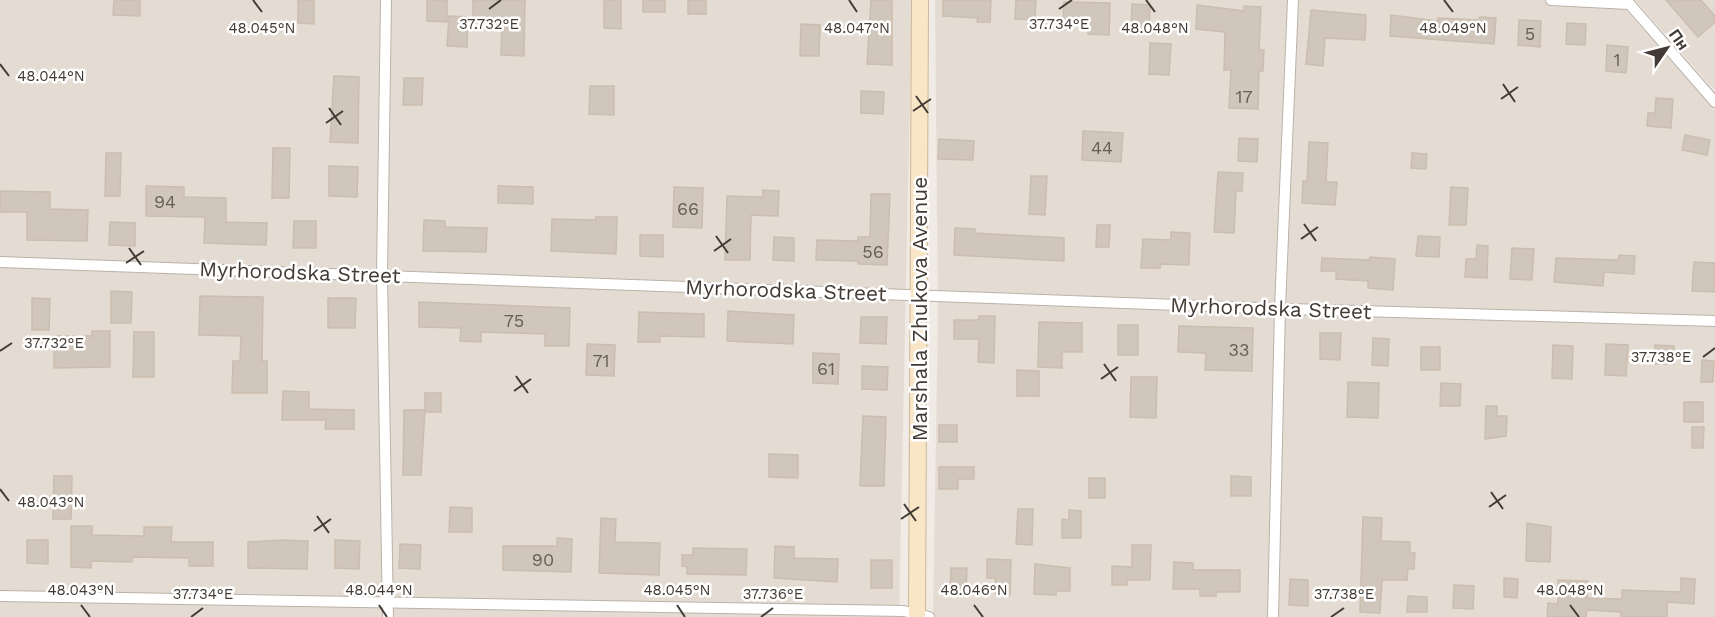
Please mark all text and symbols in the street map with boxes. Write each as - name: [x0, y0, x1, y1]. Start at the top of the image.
- text: 37.732°E: [459, 15, 519, 33]
- text: 37.734°E: [1029, 15, 1089, 33]
- north arrow: [1637, 18, 1697, 78]
- text: 48.045°N: [228, 19, 296, 37]
- text: 48.047°N: [824, 19, 890, 37]
- text: 48.048°N: [1121, 19, 1189, 37]
- text: 48.049°N: [1419, 19, 1487, 37]
- house number: 5: [1525, 23, 1535, 44]
- text: Пн: [1665, 26, 1693, 54]
- house number: 1: [1613, 49, 1621, 70]
- text: 48.044°N: [17, 67, 85, 85]
- house number: 17: [1235, 86, 1253, 107]
- house number: 44: [1091, 137, 1113, 158]
- street label: Marshala Zhukova Avenue: [907, 177, 932, 441]
- house number: 94: [154, 191, 176, 212]
- house number: 66: [677, 198, 699, 219]
- house number: 56: [862, 241, 884, 262]
- street label: Myrhorodska Street: [199, 256, 401, 288]
- street label: Myrhorodska Street: [685, 274, 887, 306]
- street label: Myrhorodska Street: [1170, 292, 1372, 324]
- house number: 75: [504, 310, 524, 331]
- text: 37.732°E: [24, 334, 84, 352]
- house number: 33: [1229, 339, 1250, 360]
- text: 37.738°E: [1631, 348, 1691, 366]
- house number: 71: [592, 350, 610, 371]
- house number: 61: [817, 358, 835, 379]
- text: 48.043°N: [17, 493, 85, 511]
- house number: 90: [532, 549, 554, 570]
- text: 48.043°N: [47, 581, 115, 599]
- text: 48.044°N: [345, 581, 413, 599]
- text: 48.045°N: [643, 581, 711, 599]
- text: 48.046°N: [940, 581, 1008, 599]
- text: 48.048°N: [1536, 581, 1604, 599]
- text: 37.734°E: [173, 585, 233, 603]
- text: 37.736°E: [743, 585, 803, 603]
- text: 37.738°E: [1314, 585, 1374, 603]

